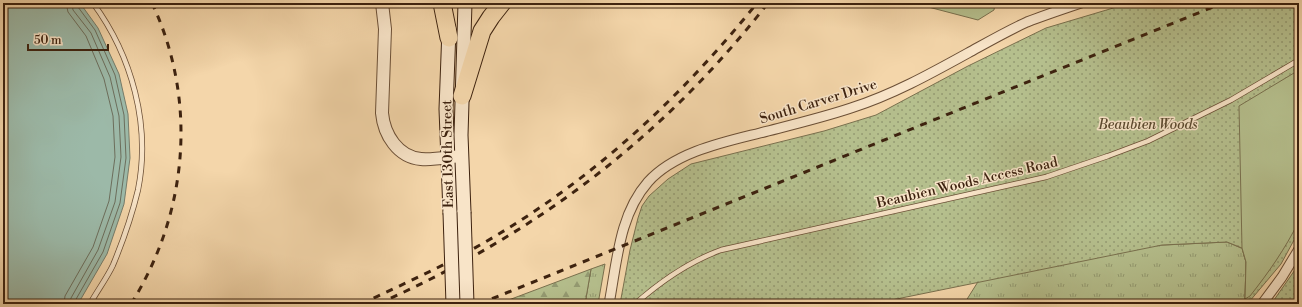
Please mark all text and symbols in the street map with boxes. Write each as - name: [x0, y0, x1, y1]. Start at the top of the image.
- scale bar: [28, 26, 108, 52]
- text: 50 m: [34, 33, 62, 48]
- street label: South Carver Drive: [757, 76, 879, 128]
- street label: East 130th Street: [438, 100, 458, 208]
- park label: Beaubien Woods: [1097, 116, 1198, 134]
- street label: Beaubien Woods Access Road: [874, 153, 1060, 213]

